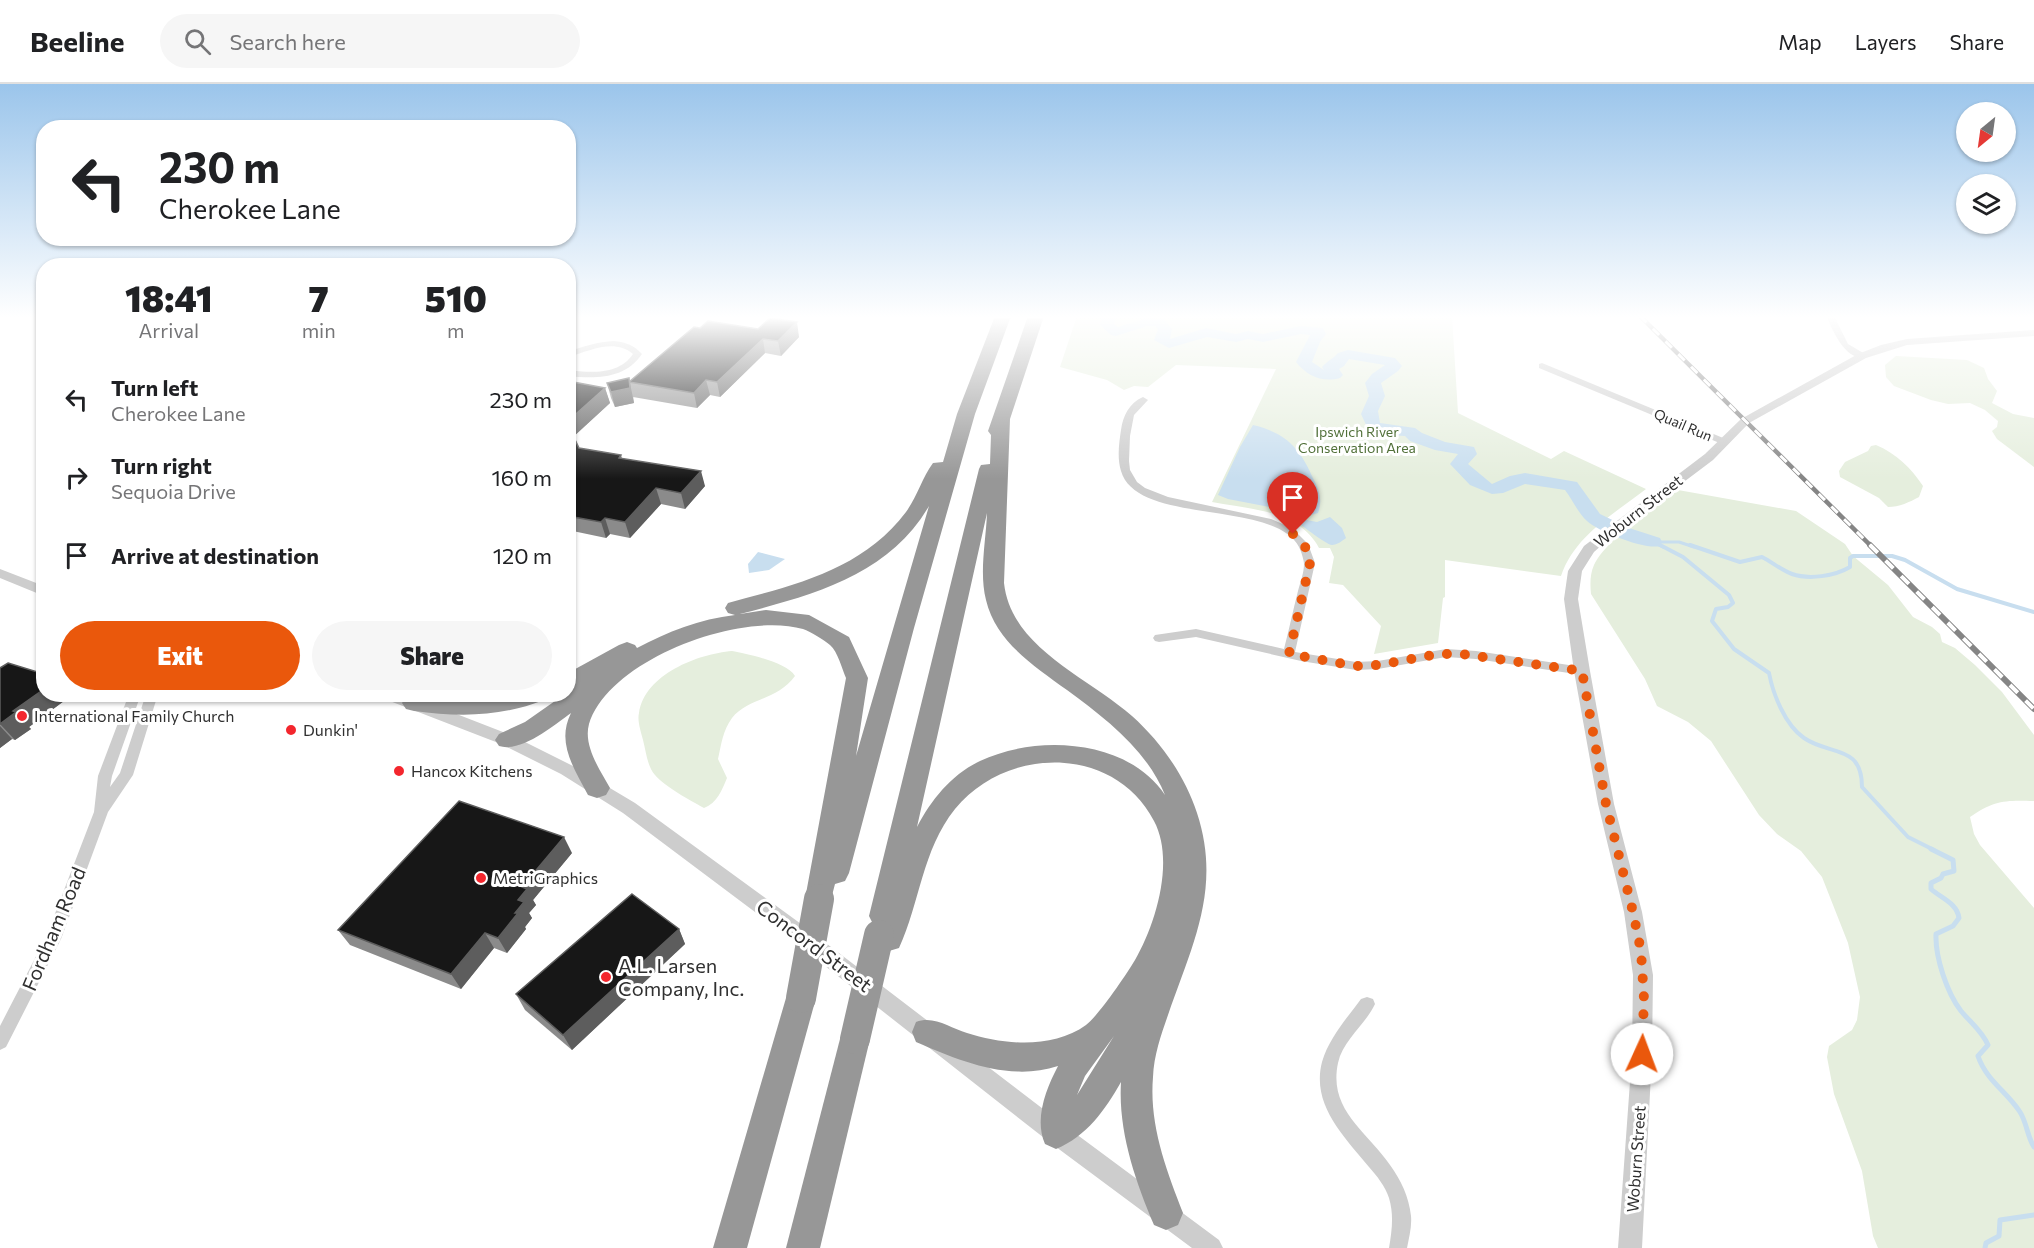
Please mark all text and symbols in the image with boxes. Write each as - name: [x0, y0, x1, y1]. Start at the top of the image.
- search box: [160, 14, 580, 68]
- text: Beeline: [30, 24, 124, 58]
- icon: search: [181, 25, 214, 58]
- text: Search here: [229, 28, 346, 55]
- text: Map: [1778, 29, 1822, 54]
- text: Layers: [1855, 29, 1917, 54]
- text: Share: [1950, 29, 2004, 54]
- north arrow: [1956, 102, 2016, 162]
- map controls: [1956, 102, 2016, 234]
- text: 230 m: [159, 140, 280, 192]
- icon: left: [60, 144, 138, 222]
- button: layers: [1956, 174, 2016, 234]
- text: Cherokee Lane: [159, 192, 341, 225]
- text: 18:41: [125, 275, 213, 319]
- text: 7: [309, 275, 329, 319]
- text: 510: [425, 275, 487, 319]
- text: Arrival: [139, 318, 199, 342]
- text: min: [302, 318, 336, 342]
- text: m: [447, 318, 465, 342]
- text: Turn left: [111, 374, 198, 401]
- icon: left: [60, 383, 93, 416]
- text: 230 m: [489, 386, 552, 413]
- text: Cherokee Lane: [111, 401, 246, 425]
- street label: Quail Run: [1652, 405, 1715, 444]
- park label: Ipswich River Conservation Area: [1298, 423, 1416, 456]
- text: Turn right: [111, 452, 212, 479]
- icon: right: [60, 461, 93, 494]
- text: 160 m: [491, 464, 552, 491]
- street label: Woburn Street: [1590, 470, 1686, 551]
- pin: [1267, 472, 1318, 534]
- text: Sequoia Drive: [111, 479, 236, 503]
- icon: arrive: [1276, 481, 1309, 514]
- icon: arrive: [60, 539, 93, 572]
- text: Arrive at destination: [111, 542, 319, 569]
- text: 120 m: [493, 542, 552, 569]
- button: Exit: [60, 621, 300, 690]
- button: Share: [312, 621, 552, 690]
- place label: International Family Church: [34, 706, 234, 725]
- marker: International Family Church: [15, 709, 29, 723]
- place label: Dunkin': [303, 720, 358, 739]
- marker: Dunkin': [284, 723, 298, 737]
- place label: Hancox Kitchens: [411, 761, 532, 780]
- marker: Hancox Kitchens: [392, 764, 406, 778]
- street label: Fordham Road: [16, 863, 90, 994]
- place label: MetriGraphics: [493, 868, 598, 887]
- marker: MetriGraphics: [474, 871, 488, 885]
- street label: Concord Street: [752, 894, 877, 996]
- place label: A.L. Larsen Company, Inc.: [618, 953, 744, 1000]
- marker: A.L. Larsen Company, Inc.: [599, 970, 613, 984]
- position arrow: [1610, 1022, 1674, 1086]
- street label: Woburn Street: [1622, 1104, 1649, 1213]

